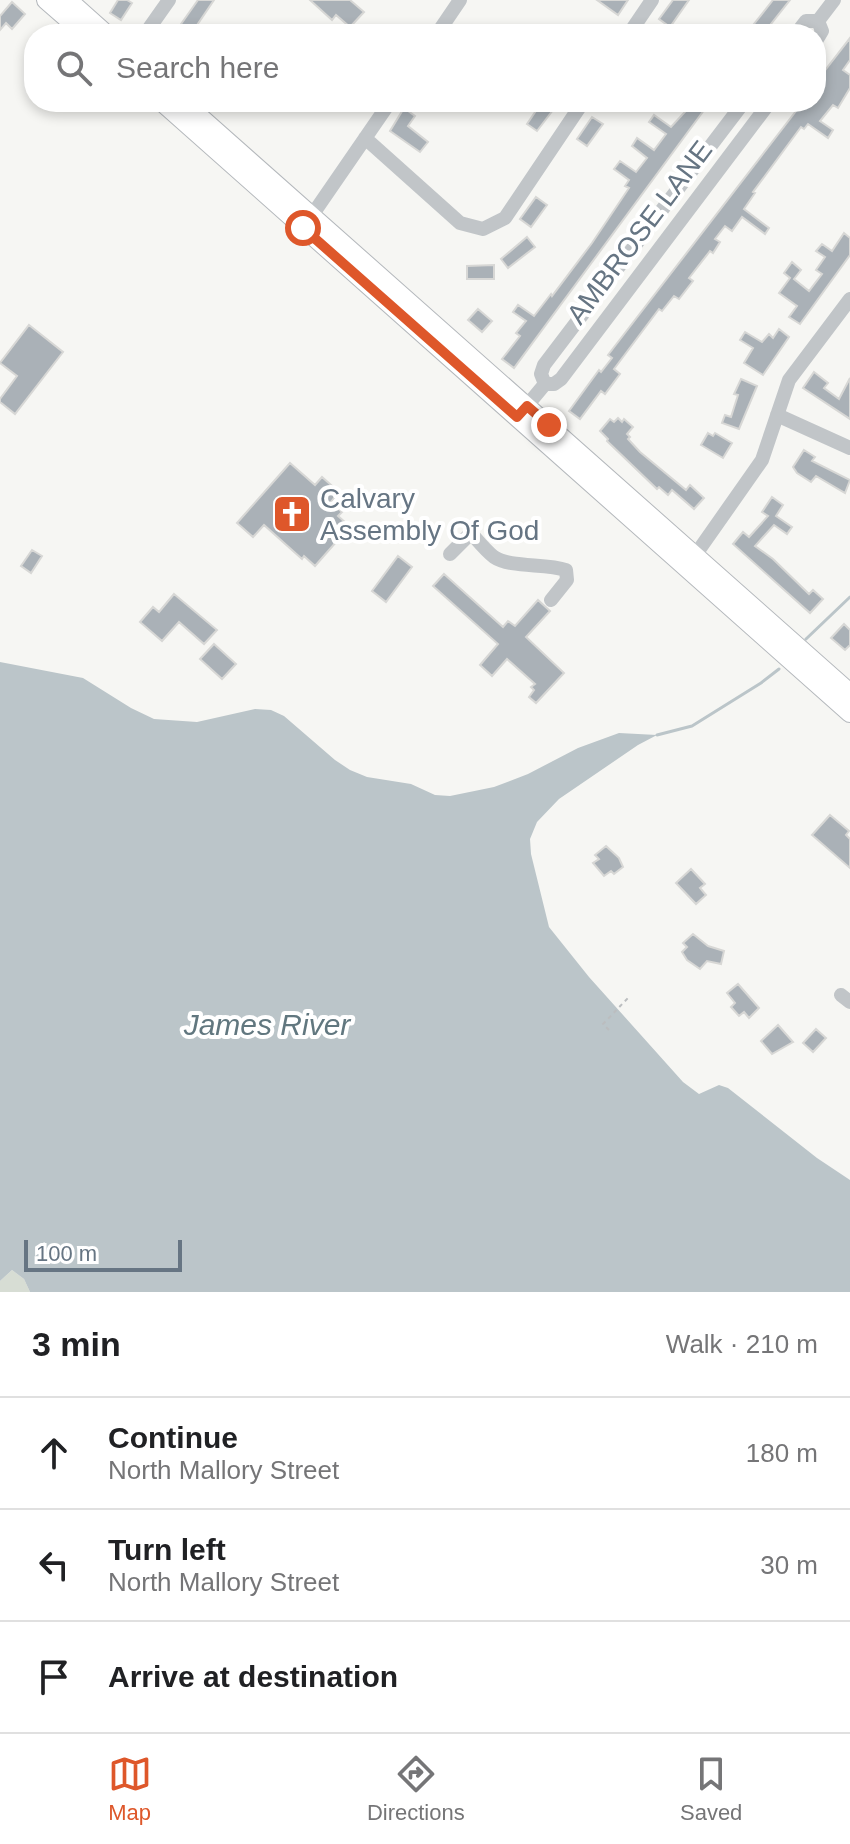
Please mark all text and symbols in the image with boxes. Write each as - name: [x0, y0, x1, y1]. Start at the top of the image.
- search box: [24, 24, 826, 112]
- icon: search: [52, 46, 96, 90]
- text: Search here: [116, 51, 279, 84]
- street label: AMBROSE LANE: [561, 135, 718, 330]
- route start: [285, 210, 321, 246]
- route end: [531, 407, 567, 443]
- place label: Calvary Assembly Of God: [320, 483, 539, 546]
- church icon: Calvary Assembly Of God: [271, 493, 313, 535]
- water label: James River: [183, 1008, 351, 1041]
- scale bar: [24, 1236, 182, 1272]
- text: 100 m: [36, 1241, 97, 1266]
- text: 3 min: [32, 1325, 121, 1363]
- text: Walk · 210 m: [666, 1329, 818, 1359]
- text: Continue: [108, 1421, 238, 1454]
- icon: ahead: [32, 1431, 76, 1475]
- text: 180 m: [746, 1438, 818, 1468]
- text: North Mallory Street: [108, 1455, 339, 1485]
- text: Turn left: [108, 1533, 226, 1566]
- icon: left: [32, 1543, 76, 1587]
- text: 30 m: [760, 1550, 818, 1580]
- text: North Mallory Street: [108, 1567, 339, 1597]
- icon: arrive: [32, 1655, 76, 1699]
- text: Arrive at destination: [108, 1660, 398, 1693]
- tab: Map: [108, 1752, 152, 1826]
- tab: Directions: [367, 1752, 465, 1826]
- tab: Saved: [680, 1752, 742, 1826]

